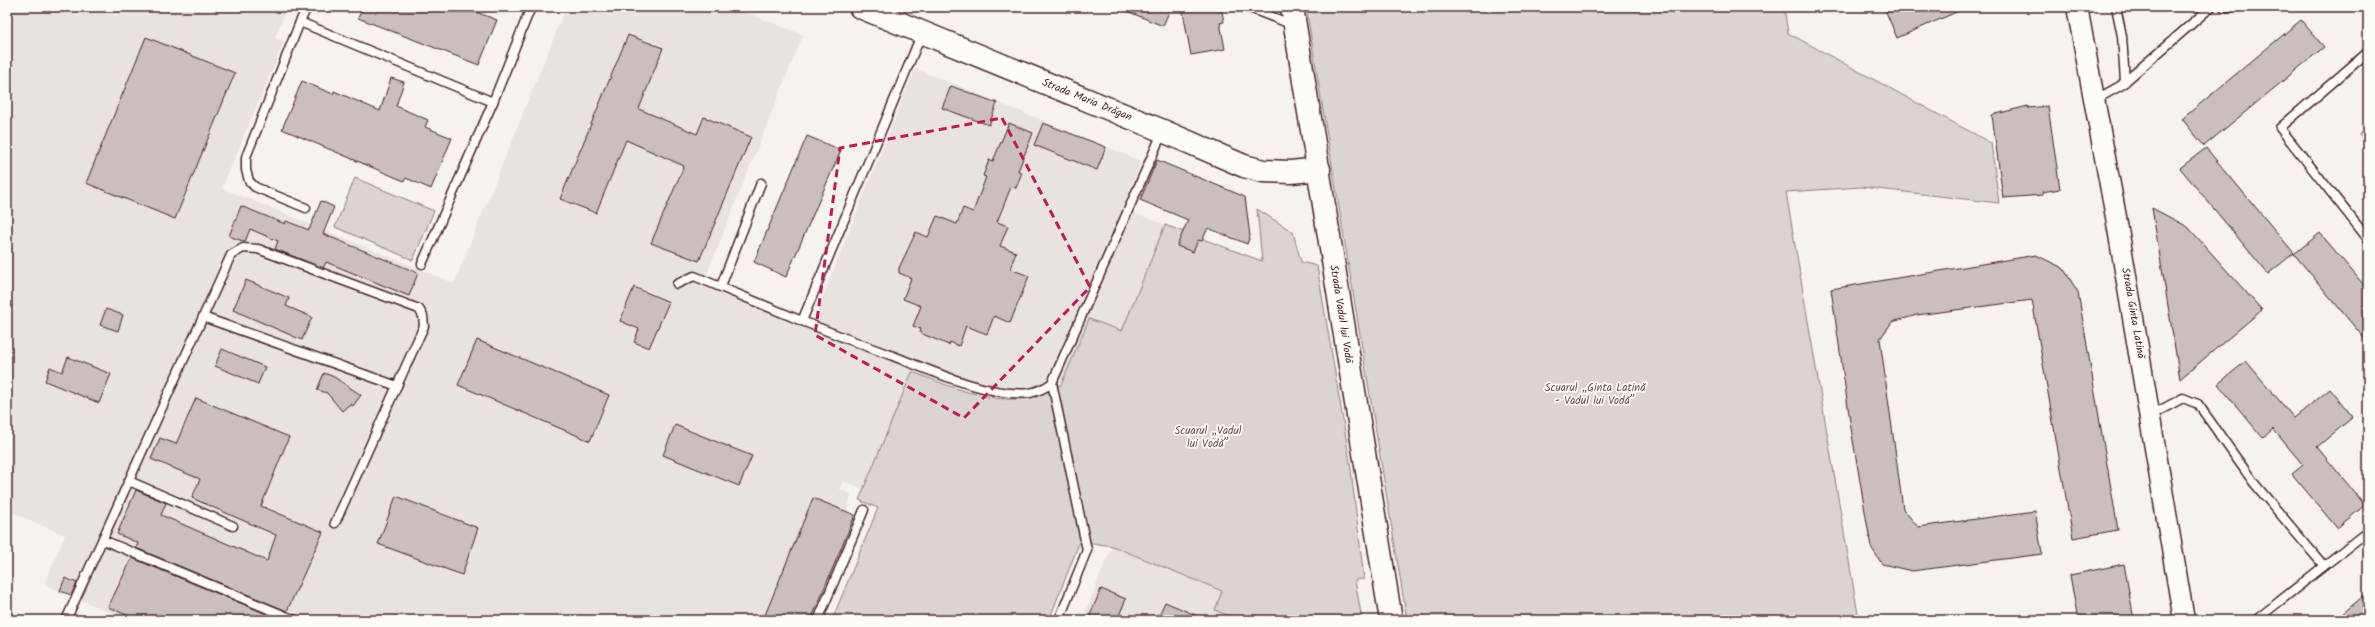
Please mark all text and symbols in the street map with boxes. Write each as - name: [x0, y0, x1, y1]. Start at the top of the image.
- street label: Strada Maria Drăgan: [1039, 74, 1135, 126]
- street label: Strada Vadul lui Vodă: [1324, 264, 1358, 366]
- street label: Strada Ginta Latină: [2116, 266, 2150, 362]
- park label: Scuarul „Ginta Latină - Vadul lui Vodă”: [1545, 379, 1647, 410]
- park label: Scuarul „Vadul lui Vodă”: [1174, 422, 1242, 453]

